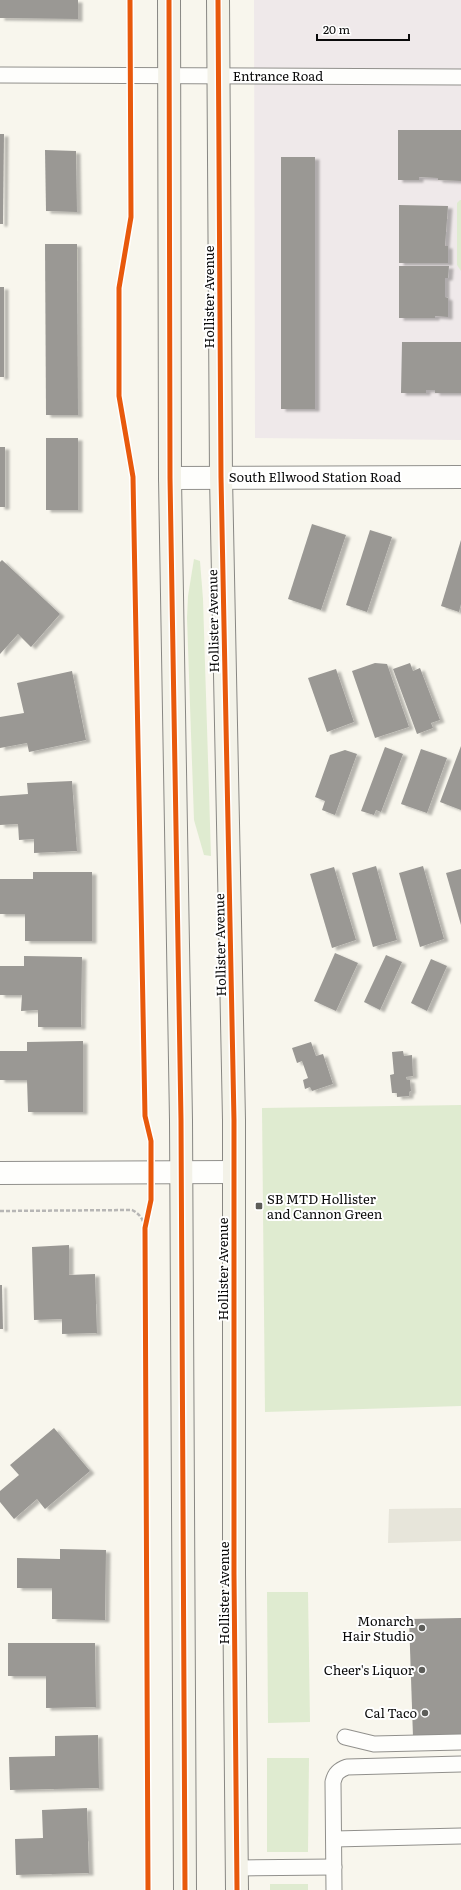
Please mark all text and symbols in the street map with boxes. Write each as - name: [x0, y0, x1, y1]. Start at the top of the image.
- scale bar: [317, 16, 409, 42]
- text: 20 m: [323, 20, 350, 38]
- street label: Entrance Road: [233, 66, 323, 85]
- street label: Hollister Avenue: [199, 245, 218, 349]
- street label: South Ellwood Station Road: [229, 467, 401, 486]
- street label: Hollister Avenue: [202, 569, 223, 673]
- street label: Hollister Avenue: [209, 893, 230, 997]
- place label: SB MTD Hollister and Cannon Green: [267, 1189, 383, 1223]
- marker: SB MTD Hollister and Cannon Green: [254, 1201, 264, 1211]
- street label: Hollister Avenue: [213, 1217, 232, 1321]
- street label: Hollister Avenue: [214, 1541, 233, 1645]
- place label: Monarch Hair Studio: [342, 1611, 414, 1645]
- marker: Monarch Hair Studio: [417, 1623, 427, 1633]
- place label: Cheer's Liquor: [324, 1660, 415, 1679]
- marker: Cheer's Liquor: [417, 1665, 427, 1675]
- place label: Cal Taco: [364, 1703, 417, 1722]
- marker: Cal Taco: [420, 1708, 430, 1718]

